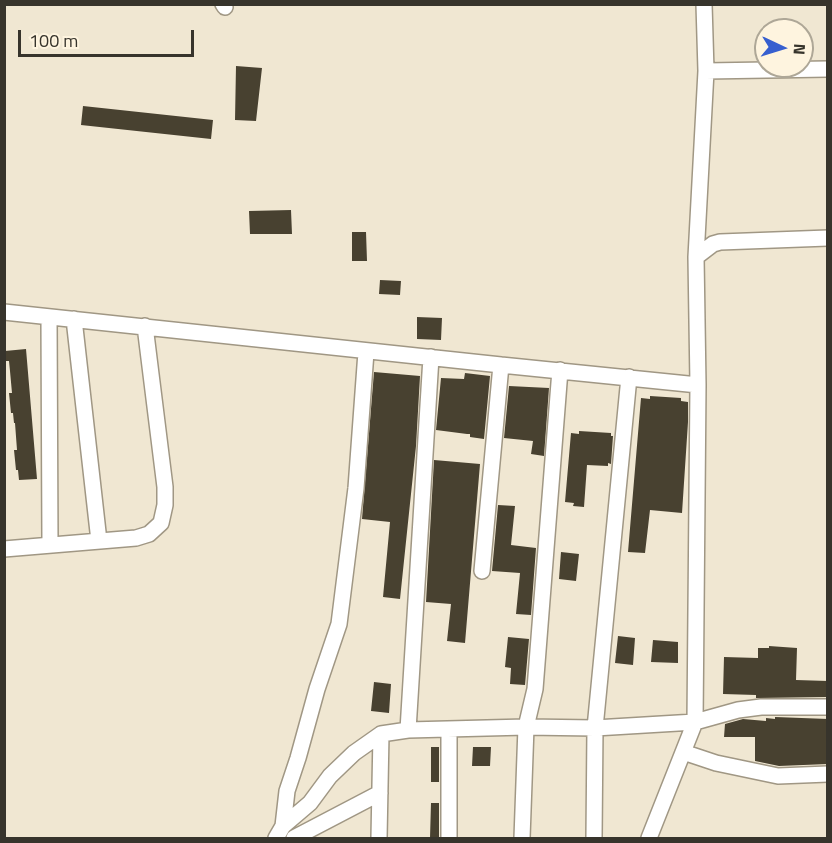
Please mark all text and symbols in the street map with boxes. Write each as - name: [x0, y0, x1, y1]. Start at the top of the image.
- scale bar: [21, 18, 196, 56]
- north arrow: [754, 18, 814, 78]
- text: 100 m: [29, 27, 78, 54]
- text: N: [788, 43, 812, 55]

